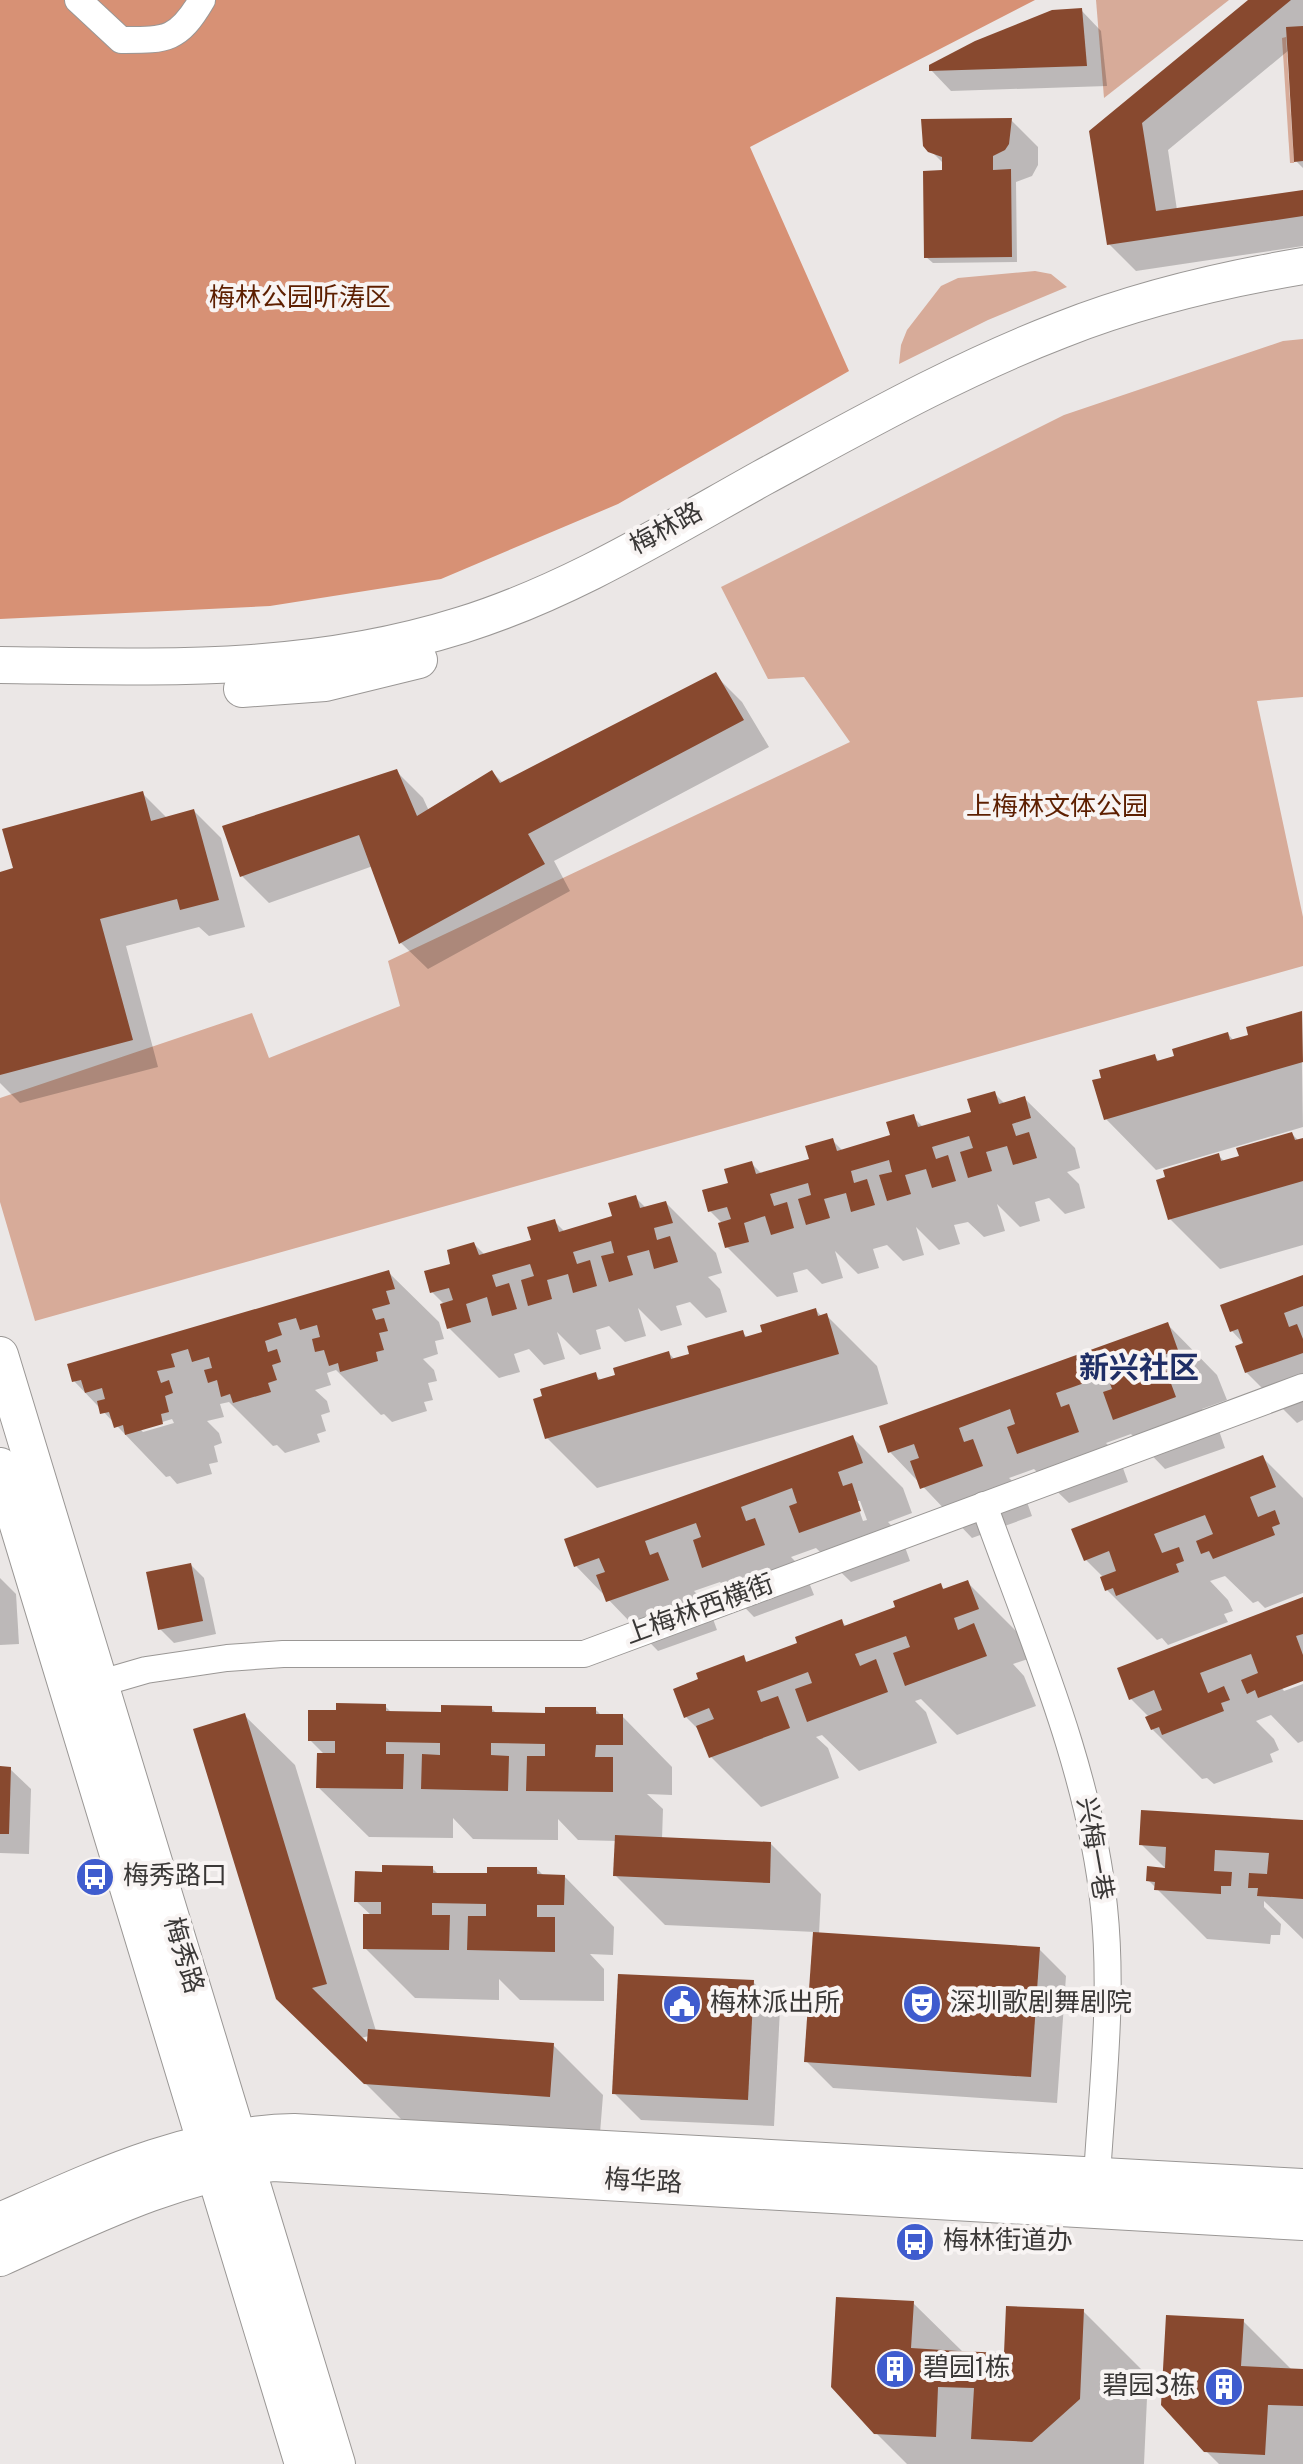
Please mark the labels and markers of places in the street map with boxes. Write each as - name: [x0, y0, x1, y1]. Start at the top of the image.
- bus stop icon: 梅秀路口: [74, 1856, 116, 1898]
- place label: 梅秀路口: [123, 1861, 227, 1894]
- public building icon: 梅林派出所: [661, 1983, 703, 2025]
- theatre icon: 深圳歌剧舞剧院: [901, 1983, 943, 2025]
- place label: 梅林派出所: [710, 1988, 840, 2021]
- place label: 深圳歌剧舞剧院: [950, 1988, 1132, 2021]
- bus stop icon: 梅林街道办: [894, 2221, 936, 2263]
- place label: 梅林街道办: [943, 2226, 1073, 2259]
- building icon: 碧园1栋: [874, 2348, 916, 2390]
- place label: 碧园1栋: [923, 2353, 1011, 2386]
- building icon: 碧园3栋: [1203, 2366, 1245, 2408]
- place label: 碧园3栋: [1102, 2371, 1196, 2404]

